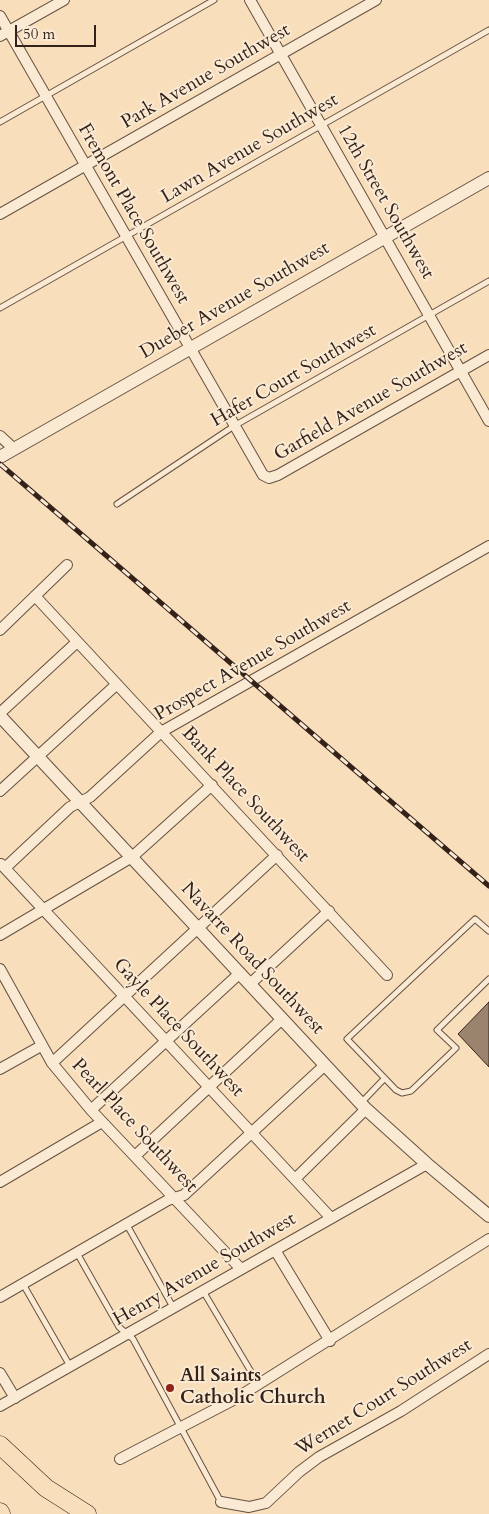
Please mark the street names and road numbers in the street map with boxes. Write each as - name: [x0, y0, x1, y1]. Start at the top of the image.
- street label: Park Avenue Southwest: [117, 19, 295, 135]
- street label: Lawn Avenue Southwest: [158, 89, 342, 209]
- street label: Fremont Place Southwest: [72, 120, 194, 308]
- street label: 12th Street Southwest: [331, 121, 439, 283]
- street label: Dueber Avenue Southwest: [136, 237, 334, 365]
- street label: Hafer Court Southwest: [207, 319, 381, 433]
- street label: Garfield Avenue Southwest: [270, 337, 472, 467]
- street label: Prospect Avenue Southwest: [151, 595, 355, 727]
- street label: Bank Place Southwest: [176, 723, 314, 867]
- street label: Navarre Road Southwest: [176, 878, 328, 1040]
- street label: Gayle Place Southwest: [108, 954, 248, 1102]
- street label: Pearl Place Southwest: [66, 1054, 202, 1198]
- street label: Henry Avenue Southwest: [110, 1208, 300, 1332]
- street label: Wernet Court Southwest: [292, 1334, 476, 1462]

